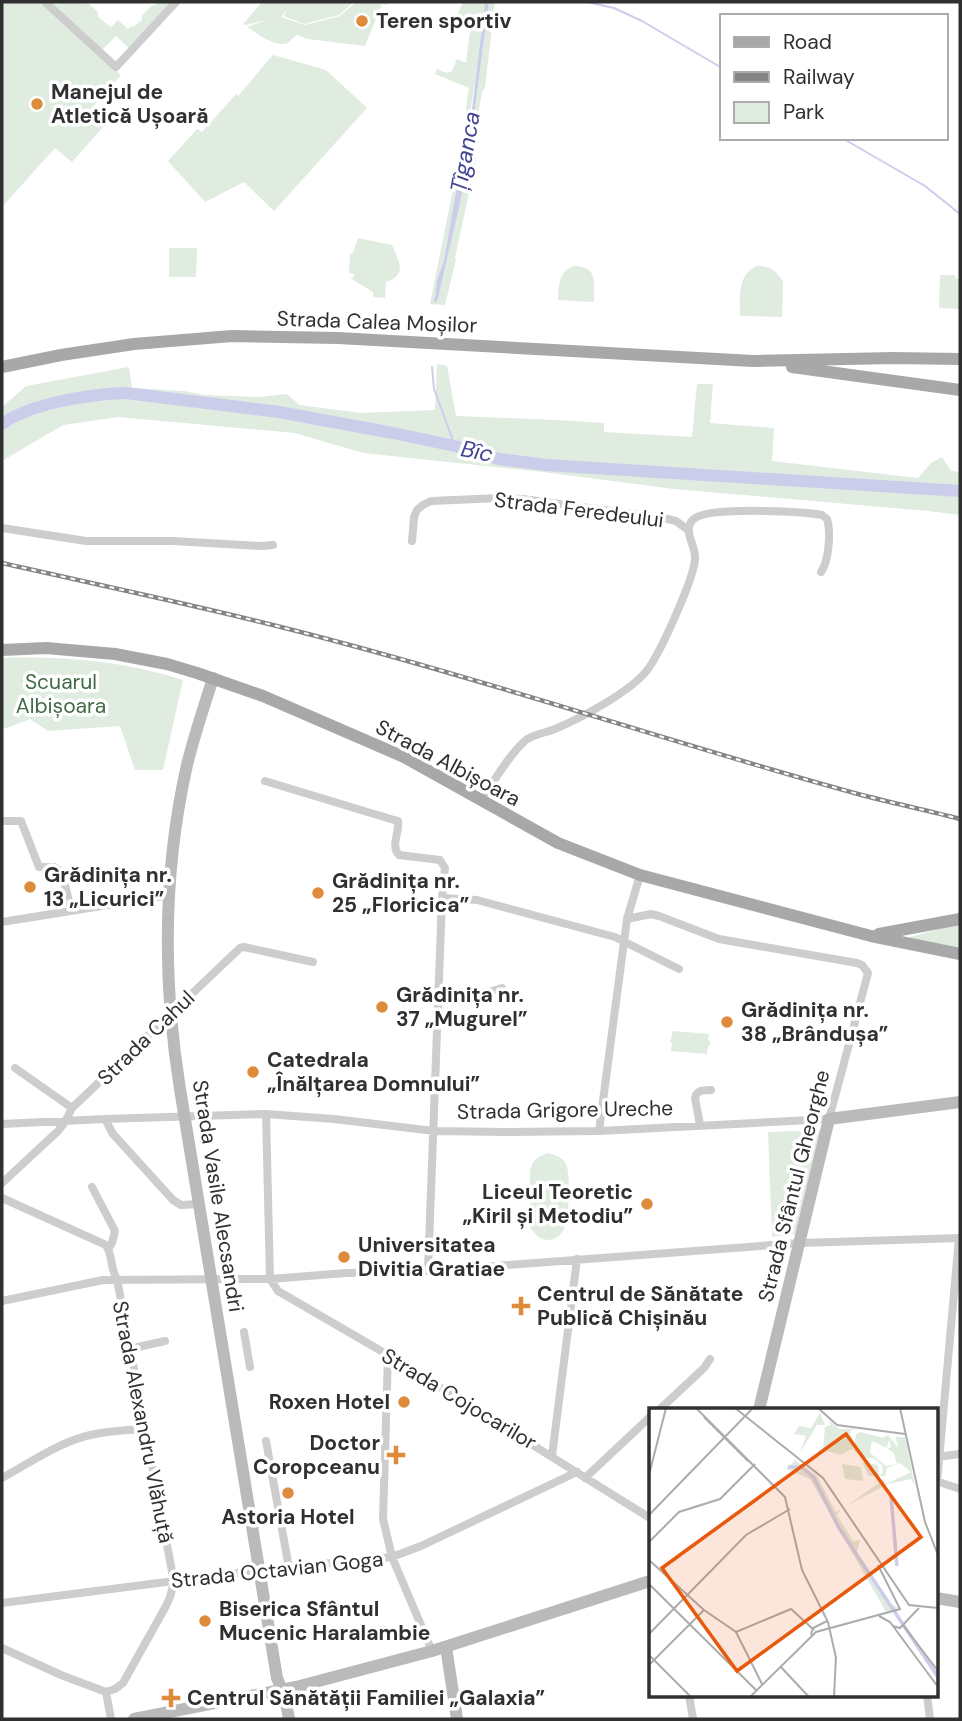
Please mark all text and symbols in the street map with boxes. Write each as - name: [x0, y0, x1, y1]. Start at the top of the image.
- place label: Teren sportiv: [376, 7, 511, 35]
- marker: Teren sportiv: [354, 13, 370, 29]
- legend: [720, 14, 948, 140]
- text: Road: [783, 28, 832, 56]
- text: Railway: [783, 63, 855, 91]
- place label: Manejul de Atletică Ușoară: [51, 78, 208, 130]
- marker: Manejul de Atletică Ușoară: [29, 96, 45, 112]
- text: Park: [783, 98, 825, 126]
- water label: Țîganca: [443, 109, 487, 195]
- street label: Strada Calea Moșilor: [276, 305, 478, 339]
- water label: Bîc: [458, 433, 496, 469]
- street label: Strada Feredeului: [493, 486, 665, 534]
- park label: Scuarul Albișoara: [16, 668, 106, 720]
- street label: Strada Albișoara: [371, 713, 525, 813]
- place label: Grădinița nr. 13 „Licurici”: [44, 861, 172, 913]
- place label: Grădinița nr. 25 „Floricica”: [332, 867, 469, 919]
- marker: Grădinița nr. 13 „Licurici”: [22, 879, 38, 895]
- marker: Grădinița nr. 25 „Floricica”: [310, 885, 326, 901]
- place label: Grădinița nr. 37 „Mugurel”: [396, 981, 527, 1033]
- street label: Strada Cahul: [91, 984, 201, 1092]
- place label: Grădinița nr. 38 „Brândușa”: [741, 996, 888, 1048]
- marker: Grădinița nr. 37 „Mugurel”: [374, 999, 390, 1015]
- marker: Grădinița nr. 38 „Brândușa”: [719, 1014, 735, 1030]
- place label: Catedrala „Înălțarea Domnului”: [267, 1046, 480, 1098]
- marker: Catedrala „Înălțarea Domnului”: [245, 1064, 261, 1080]
- street label: Strada Sfântul Gheorghe: [752, 1067, 836, 1305]
- street label: Strada Vasile Alecsandri: [186, 1078, 250, 1314]
- street label: Strada Grigore Ureche: [457, 1094, 673, 1126]
- place label: Liceul Teoretic „Kiril și Metodiu”: [463, 1178, 633, 1230]
- marker: Liceul Teoretic „Kiril și Metodiu”: [639, 1196, 655, 1212]
- place label: Universitatea Divitia Gratiae: [358, 1231, 505, 1283]
- marker: Universitatea Divitia Gratiae: [336, 1249, 352, 1265]
- place label: Centrul de Sănătate Publică Chișinău: [537, 1280, 743, 1332]
- marker: Centrul de Sănătate Publică Chișinău: [511, 1296, 531, 1316]
- street label: Strada Alexandru Vlăhuță: [106, 1299, 180, 1545]
- street label: Strada Cojocarilor: [376, 1342, 542, 1456]
- place label: Roxen Hotel: [269, 1388, 390, 1416]
- marker: Roxen Hotel: [396, 1394, 412, 1410]
- inset map: [649, 1408, 937, 1696]
- place label: Doctor Coropceanu: [253, 1429, 380, 1481]
- marker: Doctor Coropceanu: [386, 1445, 406, 1465]
- marker: Astoria Hotel: [280, 1485, 296, 1501]
- place label: Astoria Hotel: [221, 1503, 355, 1531]
- street label: Strada Octavian Goga: [169, 1545, 385, 1595]
- place label: Biserica Sfântul Mucenic Haralambie: [219, 1595, 430, 1647]
- marker: Biserica Sfântul Mucenic Haralambie: [197, 1613, 213, 1629]
- place label: Centrul Sănătății Familiei „Galaxia”: [187, 1684, 545, 1712]
- marker: Centrul Sănătății Familiei „Galaxia”: [161, 1688, 181, 1708]

